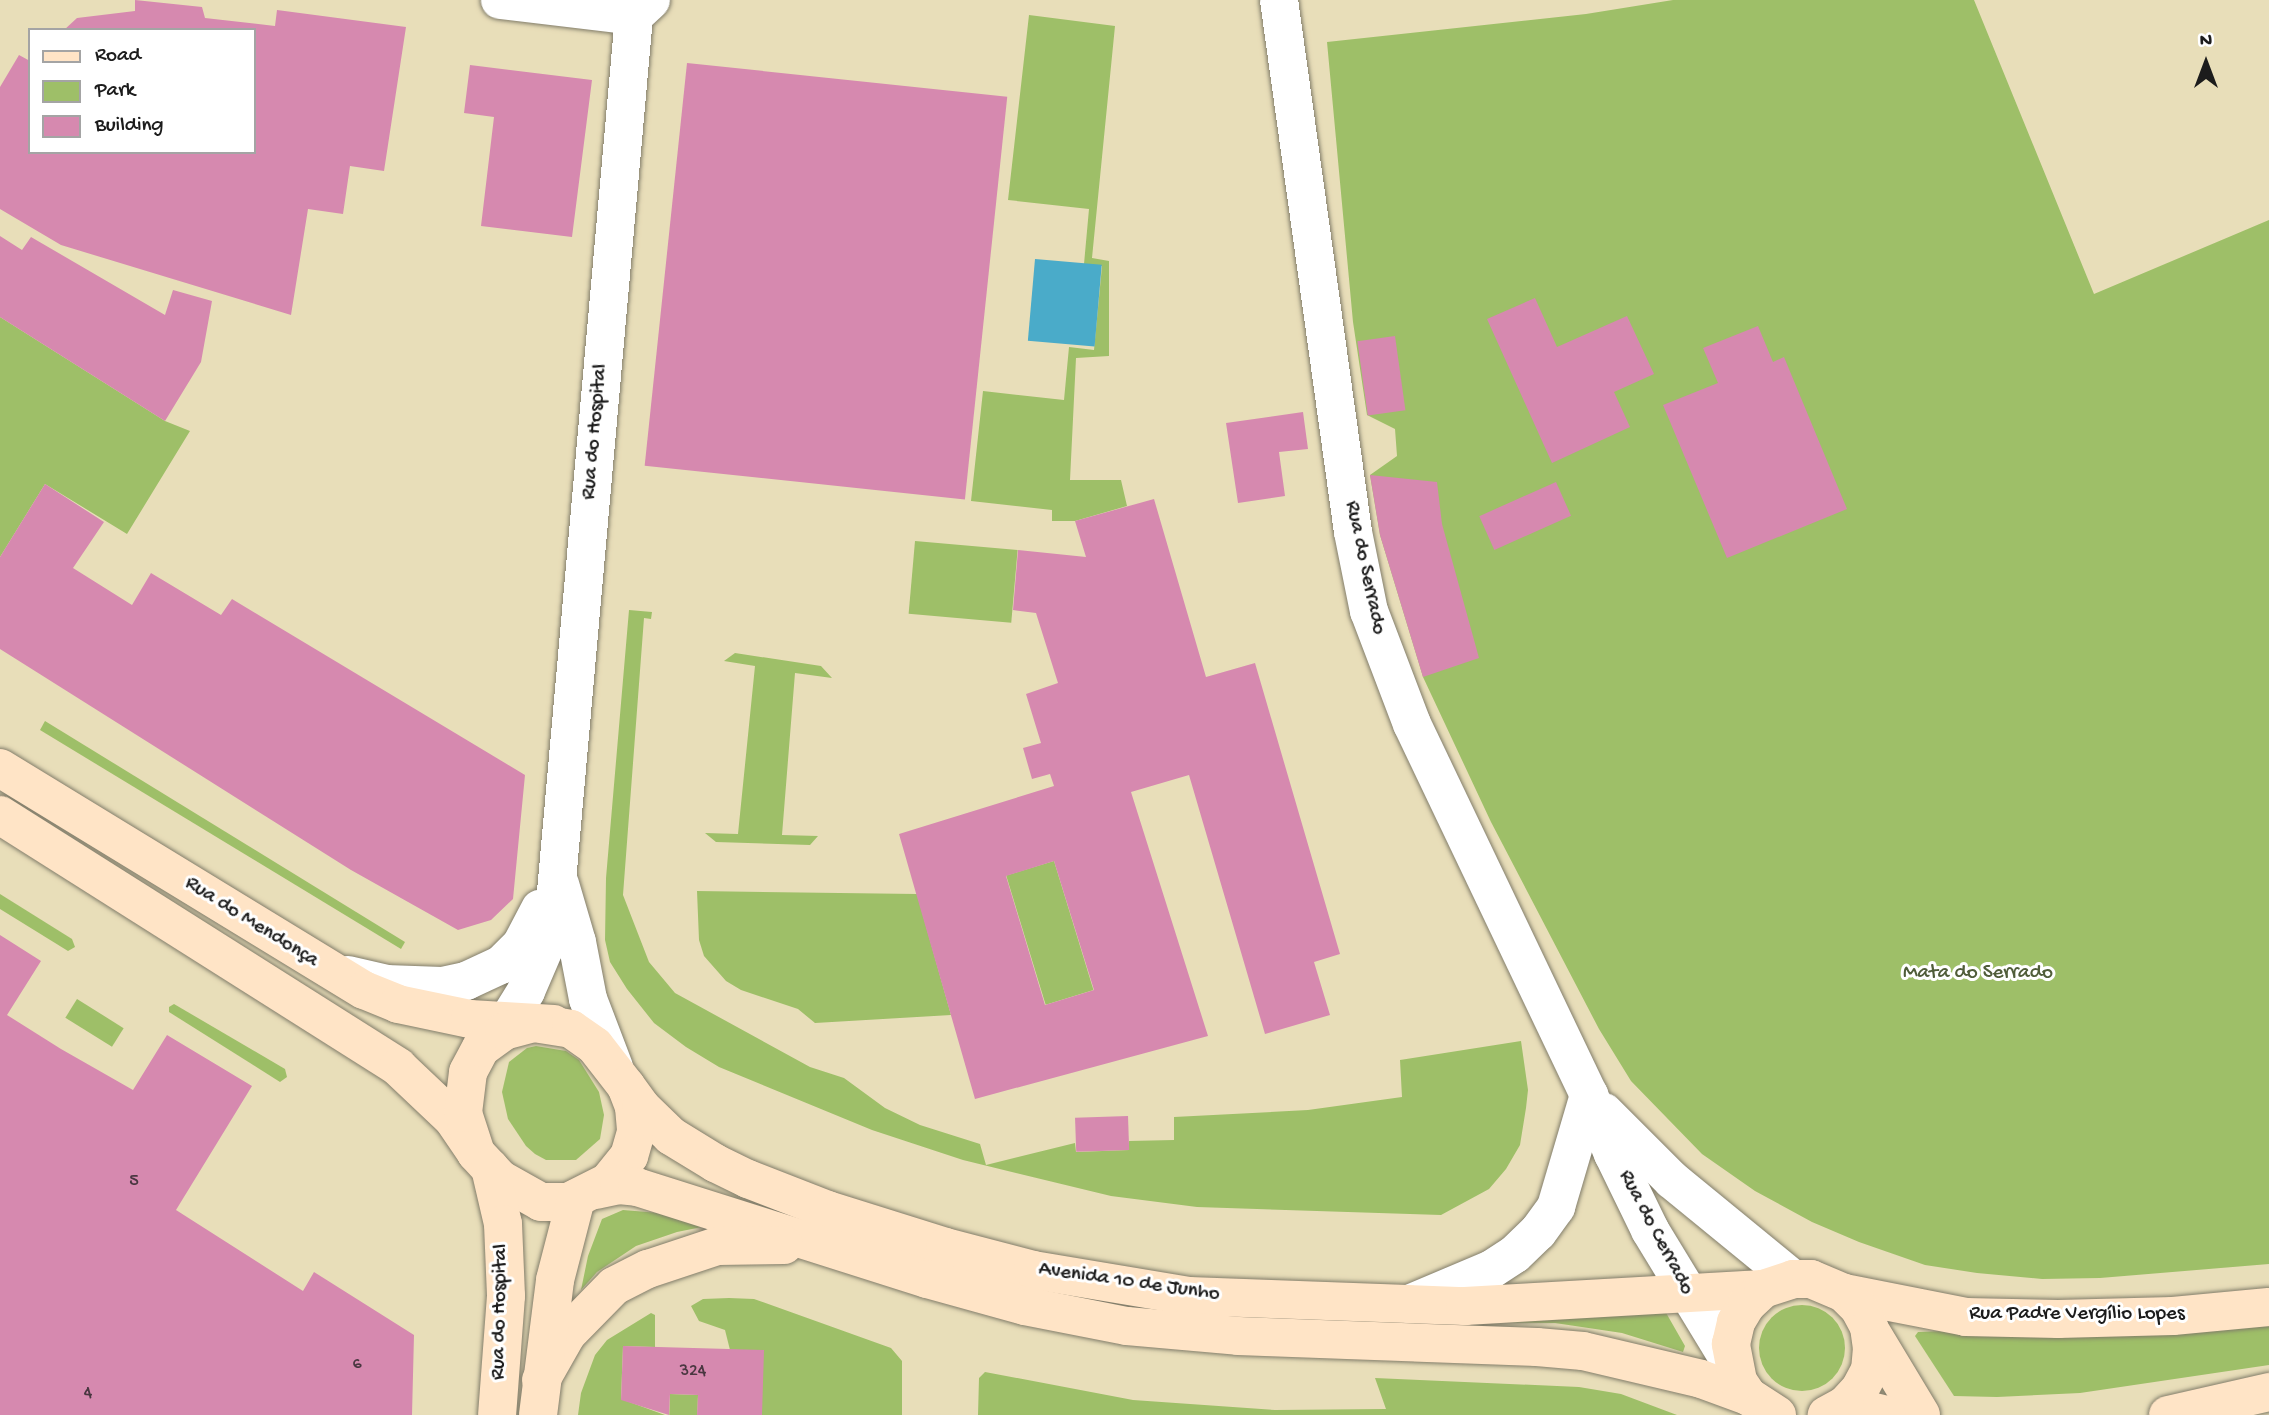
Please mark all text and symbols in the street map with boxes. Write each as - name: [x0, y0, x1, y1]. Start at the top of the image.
- legend: [28, 28, 256, 154]
- north arrow: [2171, 28, 2241, 98]
- text: N: [2200, 30, 2212, 53]
- text: Road: [95, 44, 141, 69]
- text: Park: [95, 79, 135, 104]
- text: Building: [95, 114, 164, 139]
- street label: Rua do Hospital: [578, 363, 614, 501]
- street label: Rua do Serrado: [1338, 499, 1390, 637]
- street label: Rua do Mendonça: [179, 872, 323, 974]
- park label: Mata do Serrado: [1903, 961, 2053, 987]
- street label: Rua do Cerrado: [1612, 1166, 1698, 1300]
- house number: 5: [129, 1171, 139, 1193]
- street label: Rua do Hospital: [487, 1244, 515, 1380]
- street label: Avenida 10 de Junho: [1037, 1258, 1221, 1308]
- street label: Rua Padre Vergílio Lopes: [1969, 1302, 2185, 1328]
- house number: 6: [352, 1354, 362, 1376]
- house number: 324: [680, 1361, 706, 1383]
- house number: 4: [84, 1383, 92, 1405]

